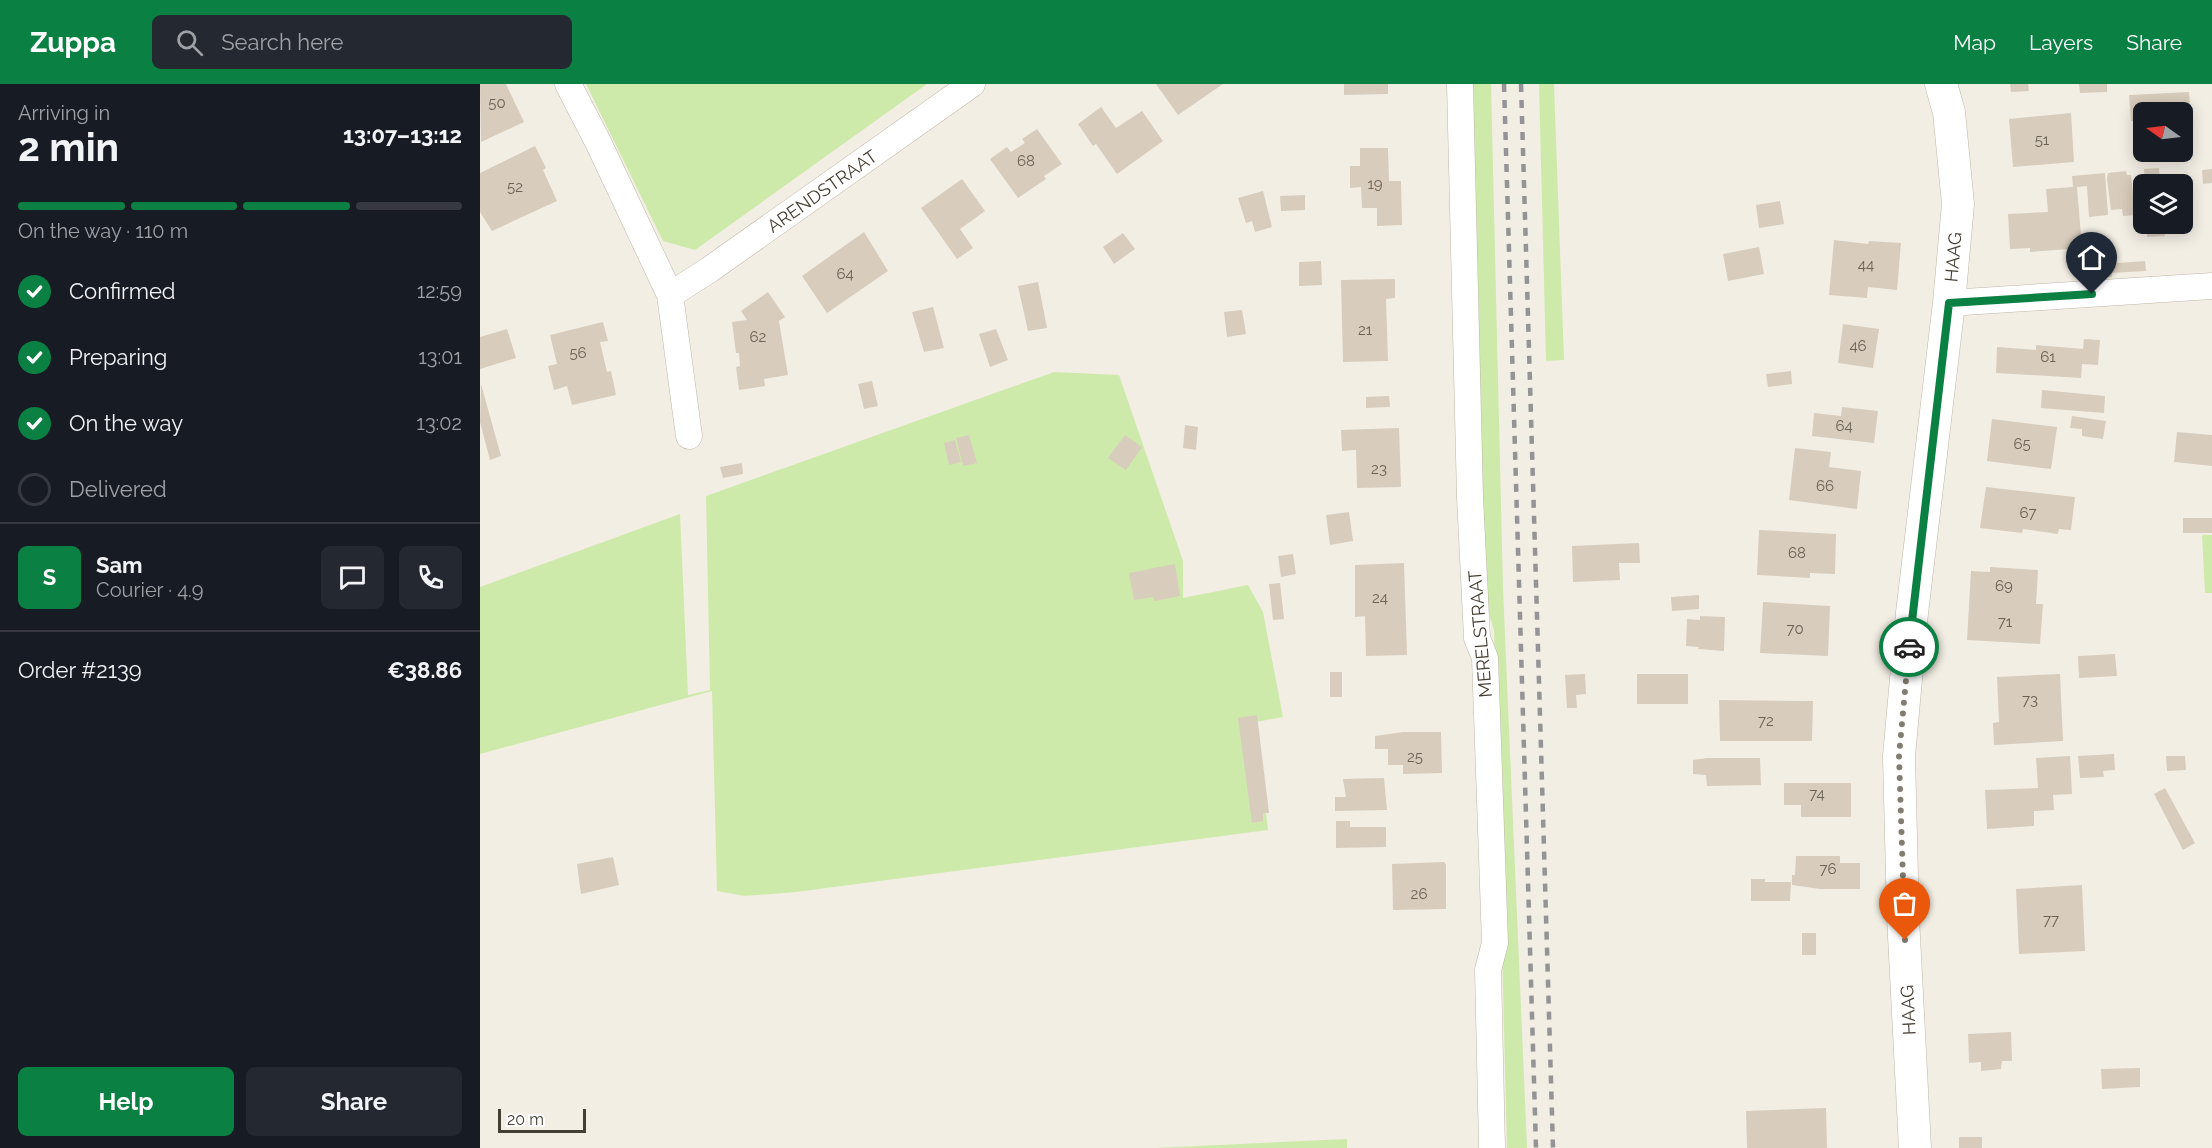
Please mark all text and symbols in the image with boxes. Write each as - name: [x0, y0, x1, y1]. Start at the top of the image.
- search box: [152, 15, 572, 69]
- text: Zuppa: [30, 26, 116, 59]
- icon: search: [173, 26, 206, 59]
- text: Search here: [221, 29, 343, 55]
- text: Map: [1953, 30, 1996, 55]
- text: Layers: [2029, 30, 2093, 55]
- text: Share: [2126, 30, 2182, 55]
- house number: 50: [488, 94, 506, 112]
- text: Arriving in: [18, 101, 110, 125]
- north arrow: [2133, 102, 2193, 162]
- map controls: [2133, 102, 2193, 234]
- text: 13:07–13:12: [343, 122, 462, 148]
- text: 2 min: [18, 124, 119, 170]
- house number: 51: [2035, 131, 2050, 149]
- street label: ARENDSTRAAT: [763, 145, 881, 237]
- house number: 68: [1017, 152, 1035, 170]
- button: layers: [2133, 174, 2193, 234]
- house number: 19: [1367, 175, 1383, 193]
- house number: 52: [507, 178, 523, 196]
- text: On the way · 110 m: [18, 219, 188, 243]
- street label: HAAG: [1940, 231, 1966, 283]
- pin: [2066, 232, 2117, 294]
- icon: home: [2075, 241, 2108, 274]
- house number: 44: [1858, 256, 1874, 274]
- house number: 64: [836, 265, 854, 283]
- icon: check: [18, 275, 51, 308]
- text: Confirmed: [69, 278, 176, 304]
- text: 12:59: [417, 279, 462, 303]
- house number: 21: [1358, 321, 1373, 339]
- house number: 62: [750, 328, 767, 346]
- house number: 46: [1849, 337, 1867, 355]
- icon: check: [18, 341, 51, 374]
- text: Preparing: [69, 344, 167, 370]
- house number: 56: [569, 344, 587, 362]
- text: 13:01: [418, 345, 462, 369]
- house number: 61: [2040, 348, 2056, 366]
- icon: check: [18, 407, 51, 440]
- text: On the way: [69, 410, 183, 436]
- text: 13:02: [416, 411, 462, 435]
- house number: 64: [1835, 417, 1853, 435]
- house number: 65: [2013, 435, 2031, 453]
- house number: 23: [1371, 460, 1387, 478]
- text: Delivered: [69, 476, 167, 502]
- house number: 66: [1816, 477, 1834, 495]
- house number: 67: [2019, 504, 2037, 522]
- house number: 68: [1788, 544, 1806, 562]
- button: chat: [321, 546, 384, 609]
- button: phone: [399, 546, 462, 609]
- text: Sam: [96, 552, 143, 578]
- text: S: [43, 564, 56, 590]
- street label: MERELSTRAAT: [1464, 570, 1496, 698]
- house number: 69: [1995, 577, 2013, 595]
- text: Courier · 4.9: [96, 578, 204, 602]
- house number: 24: [1372, 589, 1388, 607]
- house number: 71: [1998, 613, 2013, 631]
- courier: [1879, 617, 1939, 677]
- house number: 70: [1786, 620, 1804, 638]
- icon: car: [1893, 631, 1926, 664]
- text: Order #2139: [18, 657, 142, 683]
- text: €38.86: [387, 657, 462, 683]
- house number: 73: [2022, 691, 2038, 709]
- house number: 72: [1758, 712, 1774, 730]
- house number: 25: [1407, 748, 1423, 766]
- house number: 74: [1809, 785, 1825, 803]
- house number: 76: [1819, 860, 1837, 878]
- pin: [1879, 878, 1930, 940]
- house number: 26: [1411, 885, 1427, 903]
- icon: bag: [1888, 887, 1921, 920]
- house number: 77: [2043, 911, 2059, 929]
- street label: HAAG: [1896, 984, 1920, 1036]
- button: Help: [18, 1067, 234, 1136]
- button: Share: [246, 1067, 462, 1136]
- scale bar: [498, 1106, 586, 1134]
- text: 20 m: [507, 1110, 544, 1129]

